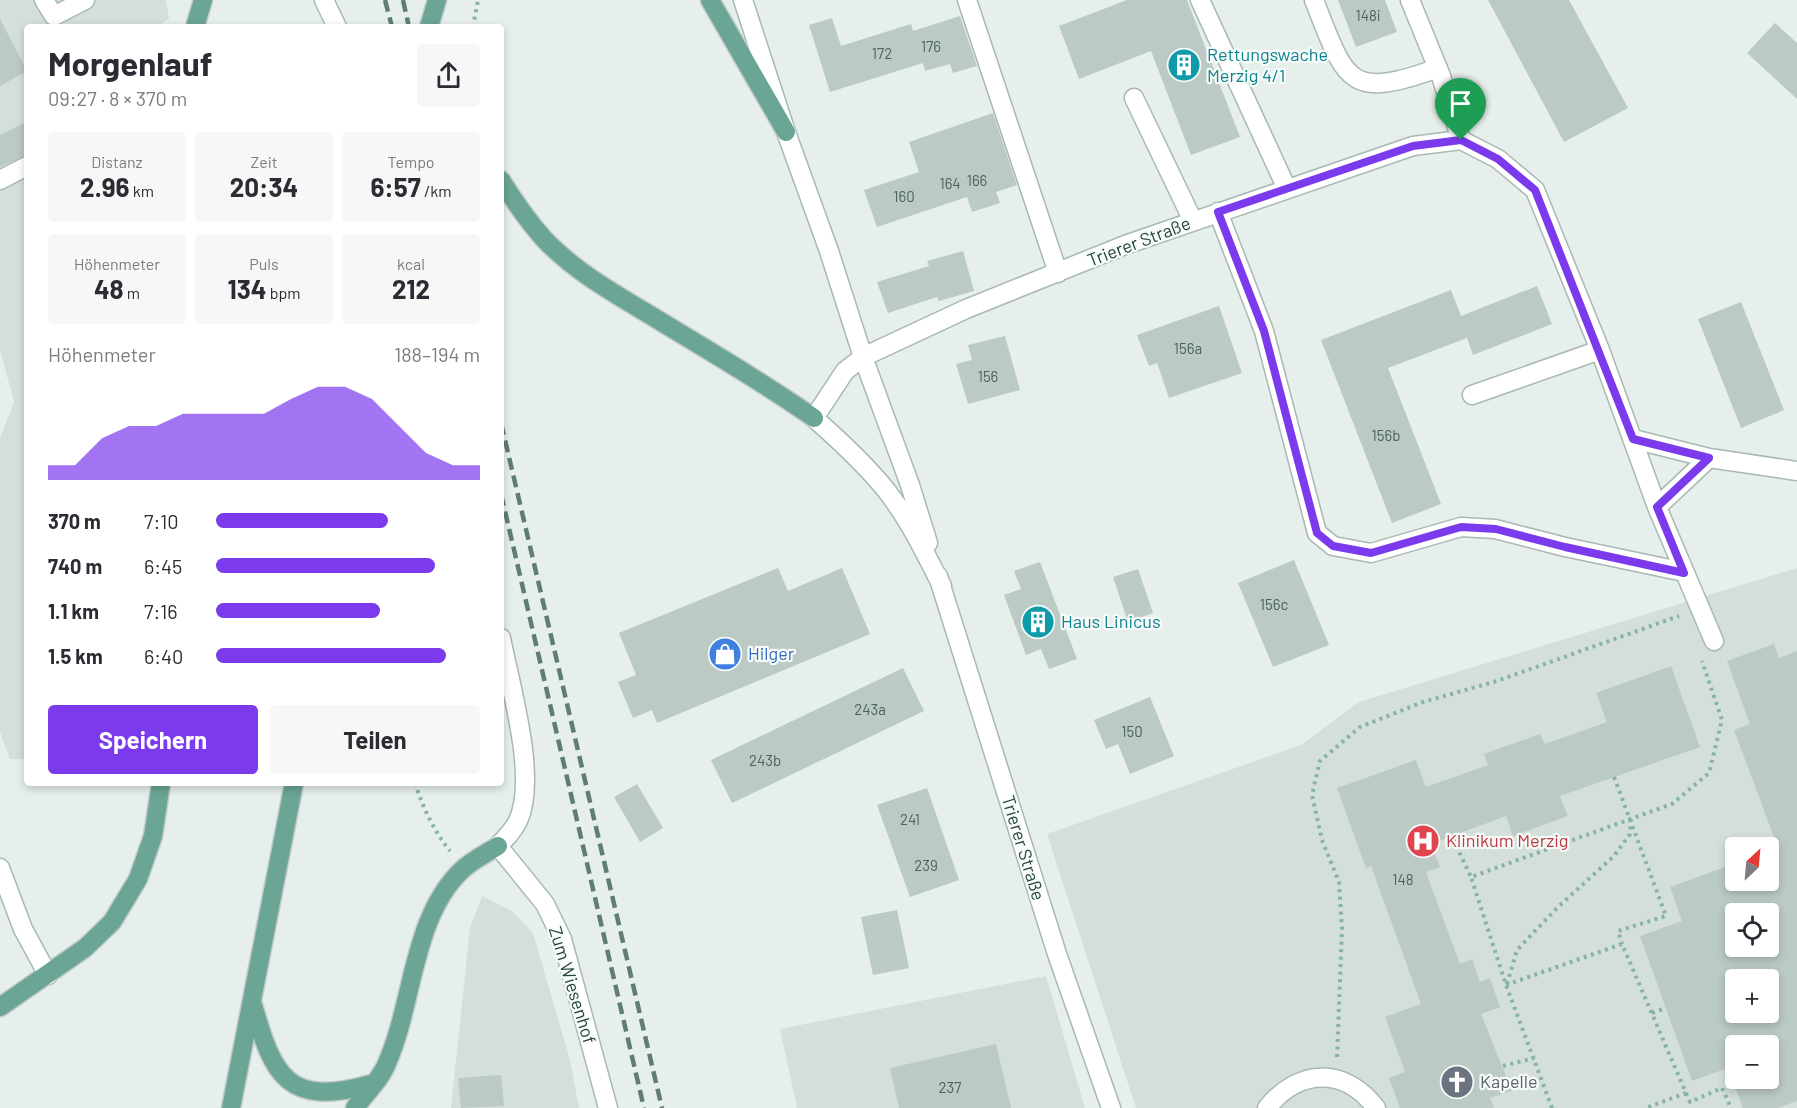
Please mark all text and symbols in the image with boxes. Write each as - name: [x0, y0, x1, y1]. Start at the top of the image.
- house number: 148i: [1355, 6, 1381, 24]
- house number: 176: [921, 37, 941, 55]
- text: Morgenlauf: [48, 43, 213, 83]
- place label: Rettungswache Merzig 4/1: [1207, 43, 1328, 86]
- button: share: [417, 44, 480, 107]
- house number: 172: [872, 44, 892, 62]
- building icon: Rettungswache Merzig 4/1: [1166, 47, 1202, 83]
- pin: [1435, 78, 1486, 140]
- text: 09:27 · 8 × 370 m: [48, 86, 187, 110]
- icon: arrive: [1444, 87, 1477, 120]
- text: Distanz: [91, 152, 143, 171]
- text: Zeit: [250, 152, 278, 171]
- text: Tempo: [387, 152, 435, 171]
- text: 2.96: [80, 171, 129, 202]
- text: 20:34: [230, 171, 298, 202]
- text: 6:57: [370, 171, 421, 202]
- house number: 166: [967, 171, 987, 189]
- house number: 164: [939, 174, 961, 192]
- text: km: [129, 181, 154, 200]
- text: /km: [421, 181, 452, 200]
- house number: 160: [893, 187, 915, 205]
- street label: Trierer Straße: [1084, 211, 1193, 271]
- text: Höhenmeter: [74, 254, 160, 273]
- text: Puls: [249, 254, 279, 273]
- text: kcal: [397, 254, 425, 273]
- text: 48: [94, 273, 124, 304]
- text: 134: [228, 273, 266, 304]
- text: 212: [392, 273, 430, 304]
- text: m: [124, 283, 140, 302]
- text: bpm: [266, 283, 301, 302]
- house number: 156a: [1174, 339, 1202, 357]
- text: Höhenmeter: [48, 342, 156, 366]
- text: 188–194 m: [394, 342, 480, 366]
- house number: 156: [978, 367, 998, 385]
- house number: 156b: [1372, 426, 1400, 444]
- text: 370 m: [48, 509, 101, 533]
- text: 7:10: [144, 509, 179, 533]
- text: 740 m: [48, 554, 102, 578]
- text: 6:45: [144, 554, 182, 578]
- house number: 156c: [1260, 595, 1288, 613]
- text: 1.1 km: [48, 599, 99, 623]
- text: 7:16: [144, 599, 178, 623]
- building icon: Haus Linicus: [1020, 604, 1056, 640]
- place label: Haus Linicus: [1061, 610, 1161, 632]
- shop icon: Hilger: [707, 636, 743, 672]
- place label: Hilger: [748, 642, 795, 664]
- text: 1.5 km: [48, 644, 103, 668]
- text: 6:40: [144, 644, 183, 668]
- house number: 243a: [854, 700, 886, 718]
- button: Speichern: [48, 705, 258, 774]
- button: Teilen: [270, 705, 480, 774]
- house number: 150: [1121, 722, 1143, 740]
- house number: 243b: [749, 751, 781, 769]
- street label: Trierer Straße: [998, 793, 1050, 903]
- house number: 241: [900, 810, 920, 828]
- hospital icon: Klinikum Merzig: [1405, 823, 1441, 859]
- place label: Klinikum Merzig: [1446, 829, 1568, 851]
- north arrow: [1725, 837, 1779, 891]
- map controls: [1725, 837, 1779, 1089]
- house number: 239: [914, 856, 938, 874]
- house number: 148: [1392, 870, 1414, 888]
- button: locate: [1725, 903, 1779, 957]
- street label: Zum Wiesenhof: [545, 923, 601, 1046]
- button: +: [1725, 969, 1779, 1023]
- button: −: [1725, 1035, 1779, 1089]
- church icon: Kapelle: [1439, 1064, 1475, 1100]
- place label: Kapelle: [1480, 1070, 1537, 1092]
- house number: 237: [939, 1078, 961, 1096]

